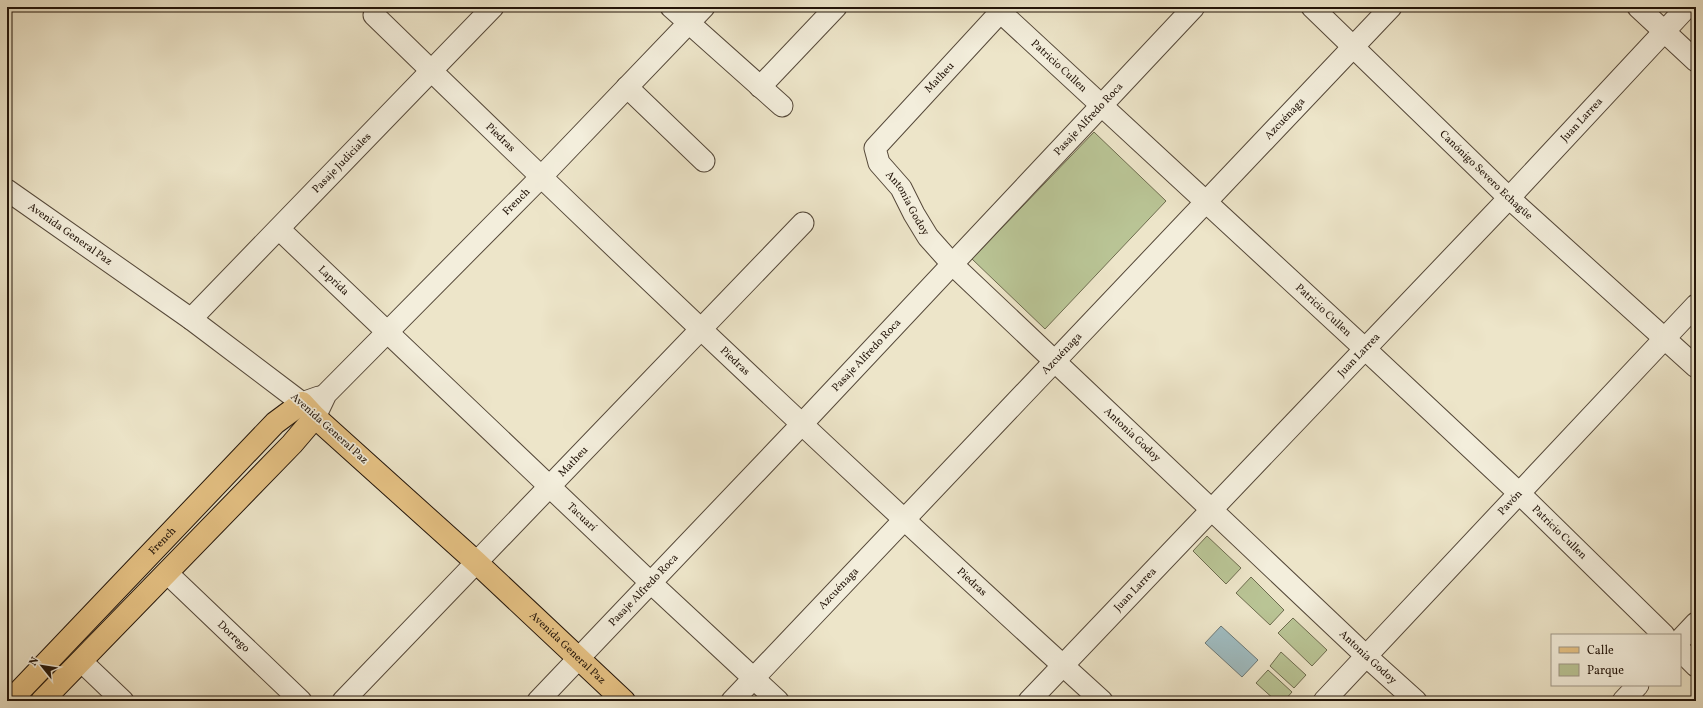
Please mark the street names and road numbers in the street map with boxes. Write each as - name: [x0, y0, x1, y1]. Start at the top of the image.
- street label: Patricio Cullen: [1028, 36, 1091, 96]
- street label: Matheu: [922, 59, 958, 97]
- street label: Pasaje Alfredo Roca: [1050, 79, 1127, 159]
- street label: Azcuénaga: [1261, 94, 1309, 143]
- street label: Juan Larrea: [1557, 94, 1607, 145]
- street label: Piedras: [482, 120, 519, 156]
- street label: Canónigo Severo Echagüe: [1436, 127, 1536, 223]
- street label: Pasaje Judiciales: [309, 129, 375, 197]
- street label: Antonia Godoy: [882, 168, 933, 238]
- street label: French: [499, 184, 534, 219]
- street label: Avenida General Paz: [25, 199, 116, 269]
- street label: Laprida: [315, 262, 352, 299]
- street label: Patricio Cullen: [1292, 281, 1355, 340]
- street label: Pasaje Alfredo Roca: [829, 315, 905, 395]
- street label: Azcuénaga: [1038, 329, 1086, 378]
- street label: Juan Larrea: [1334, 329, 1384, 381]
- street label: Piedras: [717, 343, 753, 379]
- street label: Avenida General Paz: [287, 390, 371, 468]
- street label: Antonia Godoy: [1100, 404, 1164, 465]
- street label: Matheu: [555, 443, 592, 480]
- street label: Pavón: [1495, 486, 1526, 519]
- street label: Tacuarí: [564, 499, 600, 535]
- street label: Patricio Cullen: [1528, 502, 1590, 563]
- street label: French: [146, 523, 180, 558]
- street label: Pasaje Alfredo Roca: [605, 550, 682, 630]
- street label: Azcuénaga: [815, 564, 863, 613]
- street label: Piedras: [953, 564, 990, 600]
- street label: Juan Larrea: [1111, 564, 1160, 615]
- street label: Avenida General Paz: [526, 608, 609, 688]
- street label: Dorrego: [214, 617, 253, 656]
- street label: Antonia Godoy: [1336, 627, 1400, 688]

